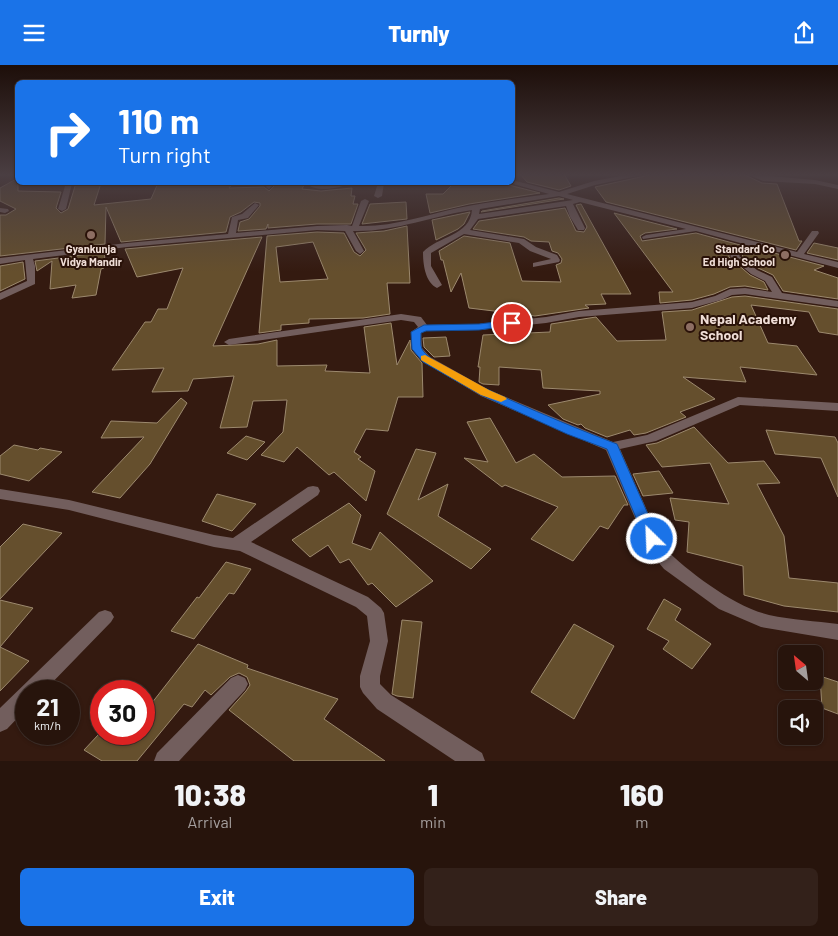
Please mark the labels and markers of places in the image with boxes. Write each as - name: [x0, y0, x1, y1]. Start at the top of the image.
- marker: Gyankunja Vidya Mandir: [85, 229, 97, 241]
- place label: Gyankunja Vidya Mandir: [60, 242, 123, 268]
- place label: Standard Co Ed High School: [703, 242, 775, 268]
- marker: Standard Co Ed High School: [779, 249, 791, 261]
- pin: [491, 302, 533, 344]
- place label: Nepal Academy School: [700, 310, 797, 343]
- marker: Nepal Academy School: [684, 321, 696, 333]

